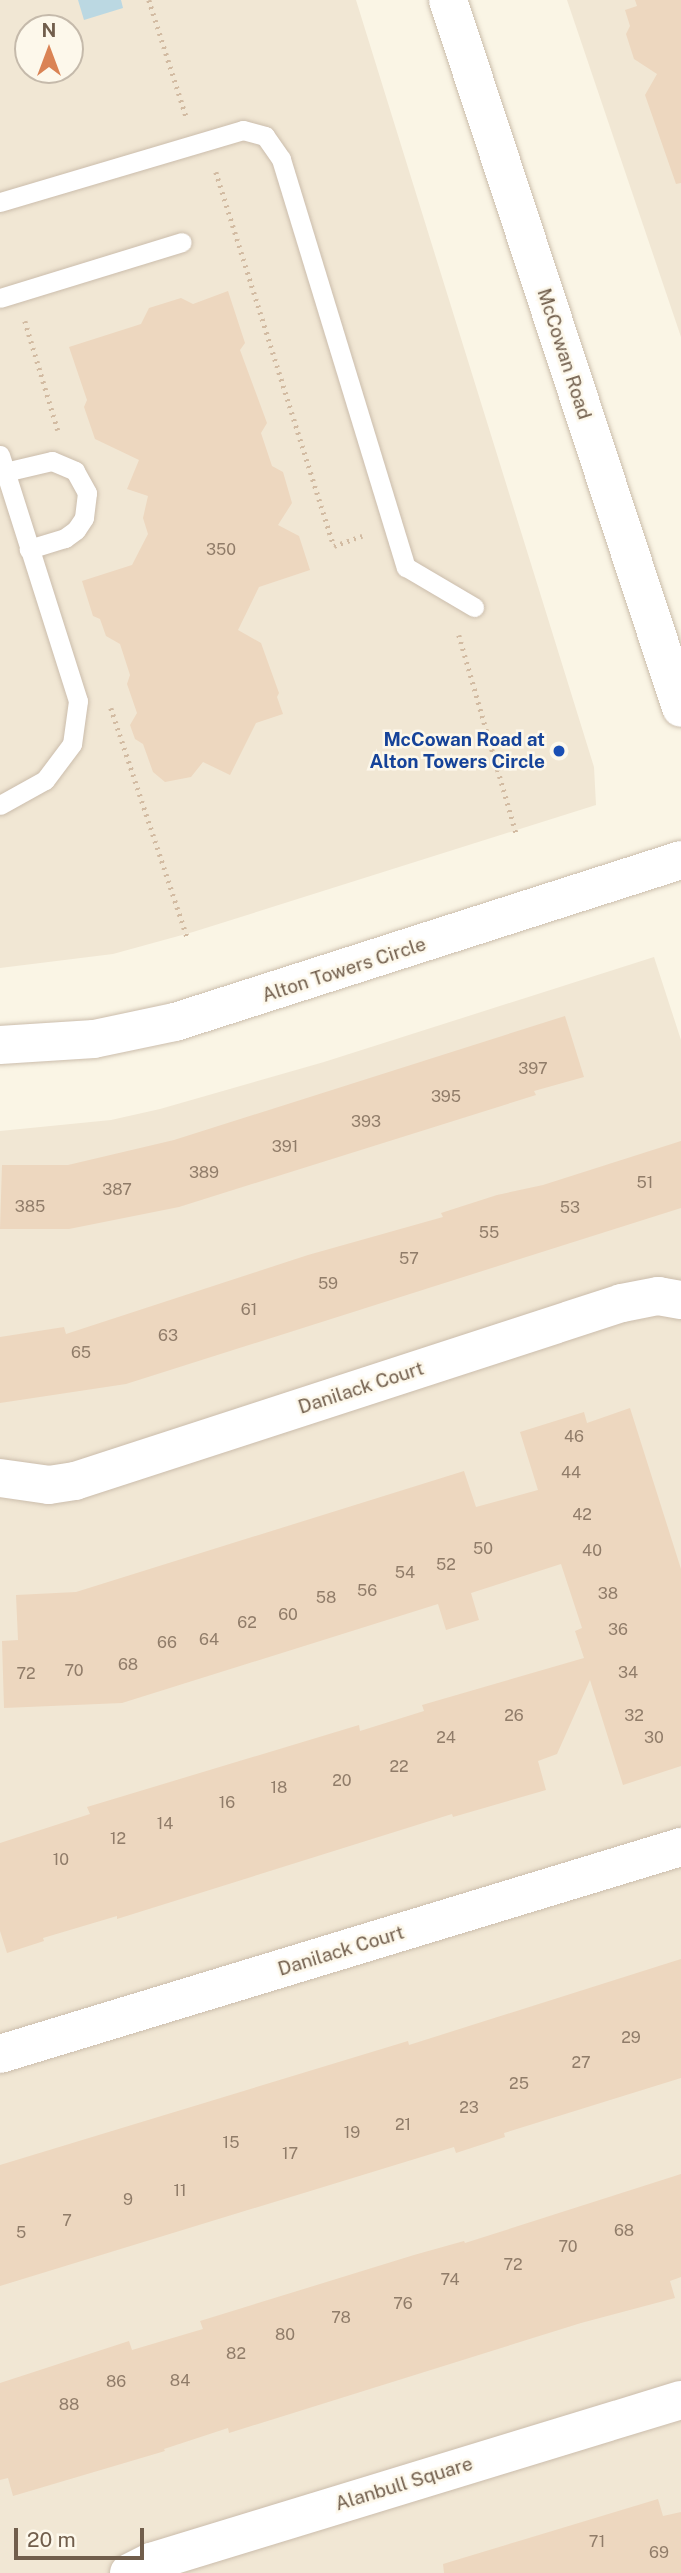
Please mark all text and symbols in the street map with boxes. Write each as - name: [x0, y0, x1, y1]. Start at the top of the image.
- north arrow: [14, 14, 84, 84]
- text: N: [42, 19, 56, 41]
- street label: McCowan Road: [532, 286, 596, 422]
- house number: 350: [206, 540, 236, 560]
- place label: McCowan Road at Alton Towers Circle: [369, 729, 545, 773]
- marker: McCowan Road at Alton Towers Circle: [551, 743, 567, 759]
- street label: Alton Towers Circle: [259, 933, 429, 1007]
- house number: 397: [518, 1059, 548, 1079]
- house number: 395: [431, 1087, 461, 1107]
- house number: 393: [351, 1112, 381, 1132]
- house number: 391: [272, 1137, 298, 1157]
- house number: 389: [189, 1163, 219, 1183]
- house number: 51: [637, 1173, 653, 1193]
- house number: 387: [102, 1180, 132, 1200]
- house number: 385: [15, 1197, 45, 1217]
- house number: 53: [560, 1198, 580, 1218]
- house number: 55: [479, 1223, 499, 1243]
- house number: 57: [399, 1249, 419, 1269]
- house number: 59: [318, 1274, 338, 1294]
- house number: 61: [241, 1300, 257, 1320]
- house number: 63: [158, 1326, 178, 1346]
- house number: 65: [71, 1343, 91, 1363]
- street label: Danilack Court: [295, 1357, 427, 1419]
- house number: 46: [564, 1427, 584, 1447]
- house number: 44: [561, 1463, 581, 1483]
- house number: 42: [572, 1505, 592, 1525]
- house number: 50: [473, 1539, 493, 1559]
- house number: 40: [582, 1541, 602, 1561]
- house number: 52: [436, 1555, 456, 1575]
- house number: 54: [395, 1563, 415, 1583]
- house number: 56: [357, 1581, 377, 1601]
- house number: 38: [598, 1584, 618, 1604]
- house number: 58: [316, 1588, 336, 1608]
- house number: 60: [278, 1605, 298, 1625]
- house number: 62: [237, 1613, 257, 1633]
- house number: 36: [608, 1620, 628, 1640]
- house number: 64: [199, 1630, 219, 1650]
- house number: 66: [157, 1633, 177, 1653]
- house number: 68: [118, 1655, 138, 1675]
- house number: 70: [64, 1661, 84, 1681]
- house number: 34: [618, 1663, 638, 1683]
- house number: 72: [16, 1664, 36, 1684]
- house number: 26: [504, 1706, 524, 1726]
- house number: 32: [624, 1706, 644, 1726]
- house number: 24: [436, 1728, 456, 1748]
- house number: 30: [644, 1728, 664, 1748]
- house number: 22: [389, 1757, 409, 1777]
- house number: 20: [332, 1771, 352, 1791]
- house number: 18: [271, 1778, 287, 1798]
- house number: 16: [219, 1793, 235, 1813]
- house number: 14: [157, 1814, 173, 1834]
- house number: 12: [110, 1829, 126, 1849]
- house number: 10: [53, 1850, 69, 1870]
- street label: Danilack Court: [275, 1921, 407, 1981]
- house number: 29: [621, 2028, 641, 2048]
- house number: 27: [571, 2053, 591, 2073]
- house number: 25: [509, 2074, 529, 2094]
- house number: 23: [459, 2098, 479, 2118]
- house number: 21: [395, 2115, 411, 2135]
- house number: 19: [344, 2123, 360, 2143]
- house number: 15: [223, 2133, 239, 2153]
- house number: 17: [282, 2144, 298, 2164]
- house number: 11: [173, 2181, 187, 2201]
- house number: 9: [123, 2190, 133, 2210]
- house number: 7: [62, 2211, 72, 2231]
- house number: 68: [614, 2221, 634, 2241]
- house number: 5: [16, 2223, 26, 2243]
- house number: 70: [558, 2237, 578, 2257]
- house number: 72: [503, 2255, 523, 2275]
- house number: 74: [440, 2270, 460, 2290]
- house number: 76: [393, 2294, 413, 2314]
- house number: 78: [331, 2308, 351, 2328]
- house number: 80: [275, 2325, 295, 2345]
- house number: 82: [226, 2344, 246, 2364]
- house number: 84: [170, 2371, 190, 2391]
- house number: 86: [106, 2372, 126, 2392]
- house number: 88: [59, 2395, 79, 2415]
- street label: Alanbull Square: [333, 2452, 475, 2516]
- scale bar: [18, 2514, 147, 2558]
- text: 20 m: [27, 2527, 76, 2552]
- house number: 71: [589, 2532, 605, 2552]
- house number: 69: [649, 2543, 669, 2563]

